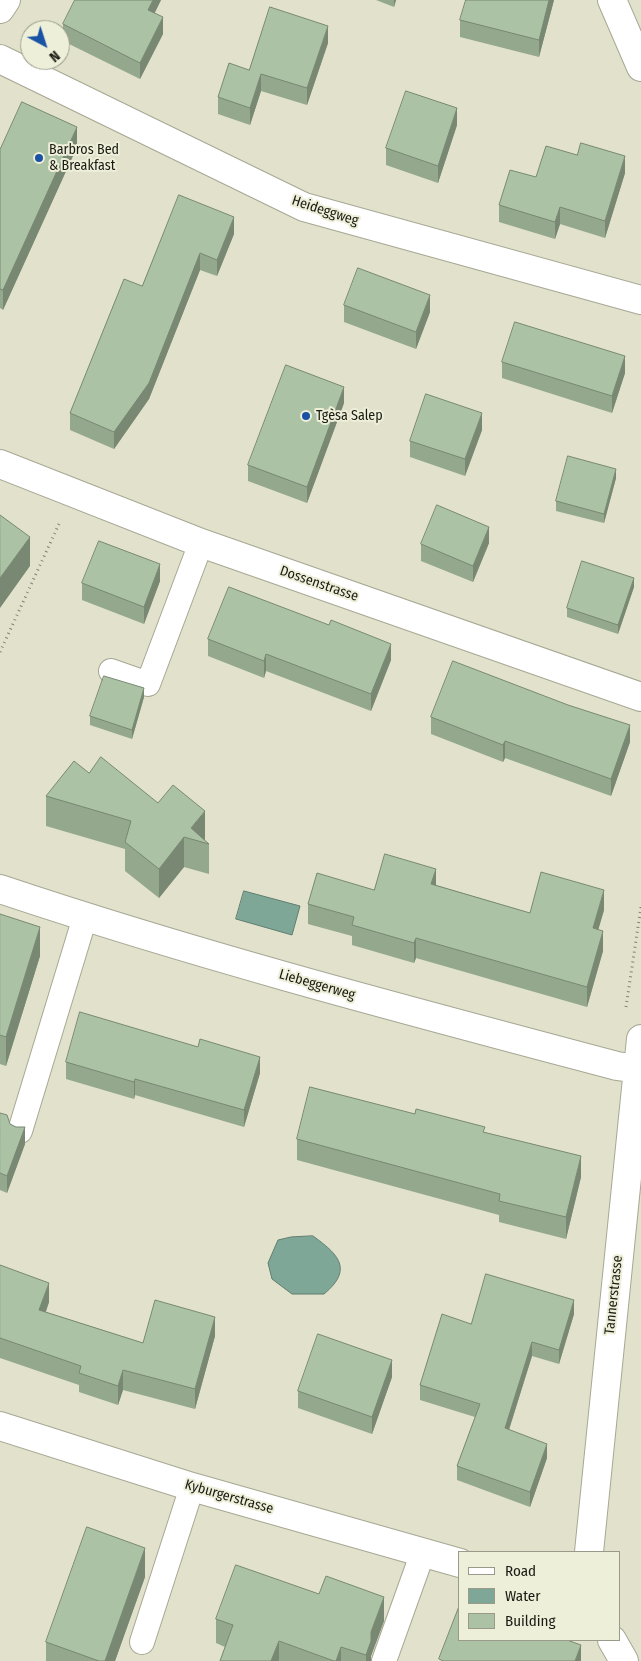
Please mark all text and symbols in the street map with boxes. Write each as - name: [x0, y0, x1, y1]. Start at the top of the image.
- north arrow: [20, 20, 70, 70]
- text: N: [46, 47, 63, 65]
- place label: Barbros Bed & Breakfast: [49, 142, 119, 174]
- marker: Barbros Bed & Breakfast: [33, 152, 45, 164]
- street label: Heideggweg: [290, 192, 360, 230]
- place label: Tgèsa Salep: [316, 408, 383, 424]
- marker: Tgèsa Salep: [300, 410, 312, 422]
- street label: Dossenstrasse: [277, 563, 361, 605]
- street label: Liebeggerweg: [277, 966, 357, 1004]
- street label: Tannerstrasse: [601, 1255, 627, 1335]
- street label: Kyburgerstrasse: [183, 1476, 275, 1518]
- legend: [458, 1551, 621, 1641]
- text: Road: [505, 1562, 536, 1580]
- text: Water: [505, 1587, 540, 1605]
- text: Building: [505, 1612, 556, 1630]

